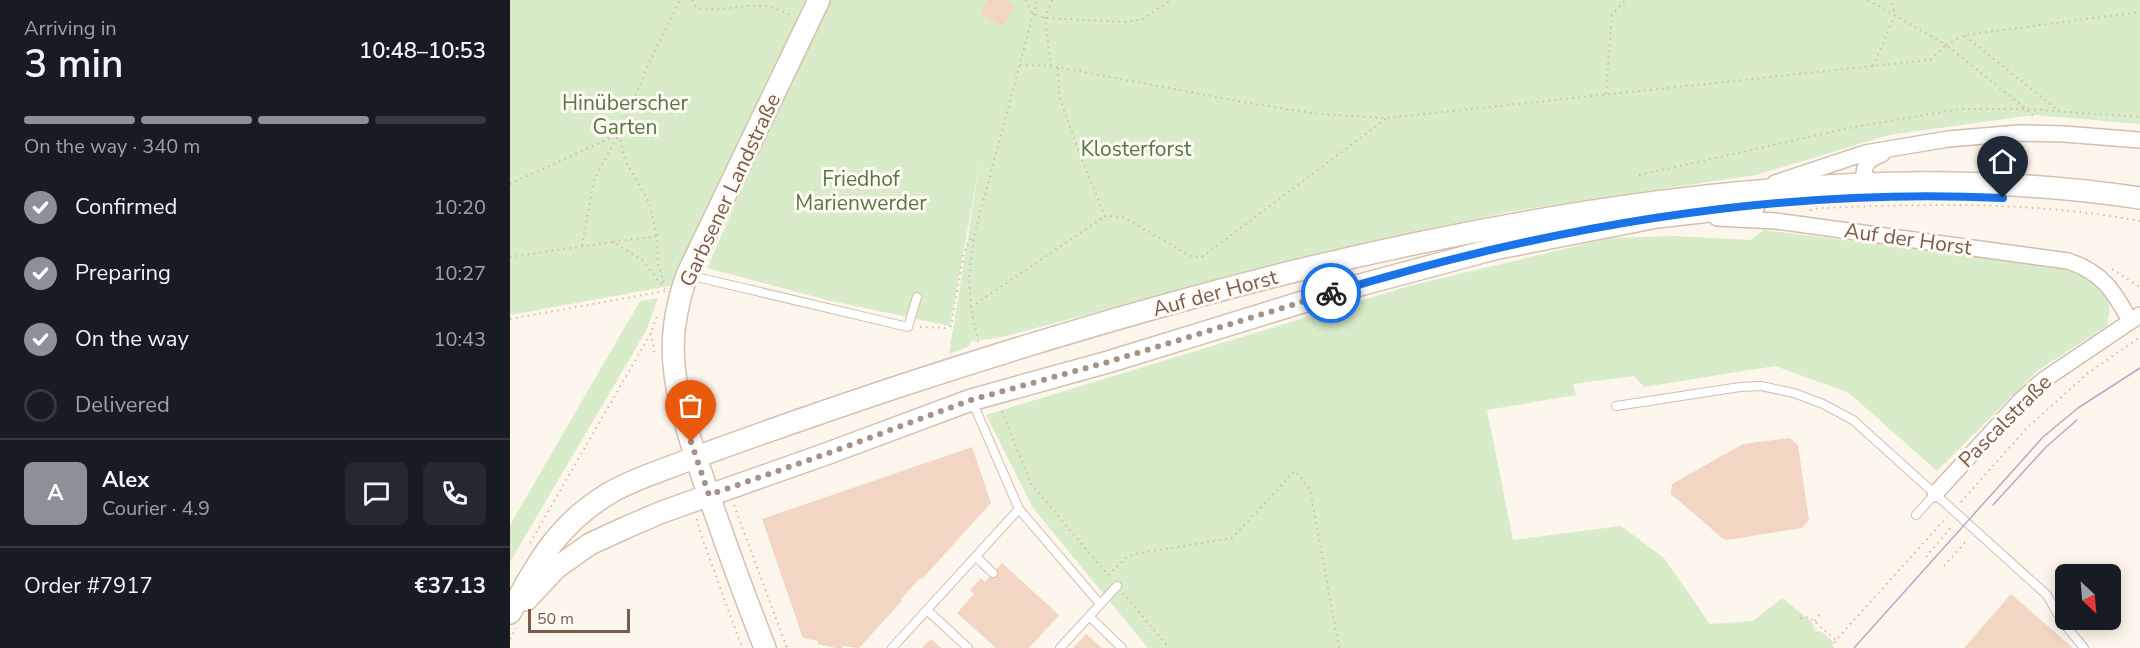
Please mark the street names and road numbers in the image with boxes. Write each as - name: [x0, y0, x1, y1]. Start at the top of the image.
- street label: Garbsener Landstraße: [673, 89, 787, 291]
- street label: Auf der Horst: [1843, 216, 1974, 262]
- street label: Auf der Horst: [1149, 263, 1281, 323]
- street label: Pascalstraße: [1952, 368, 2058, 474]

